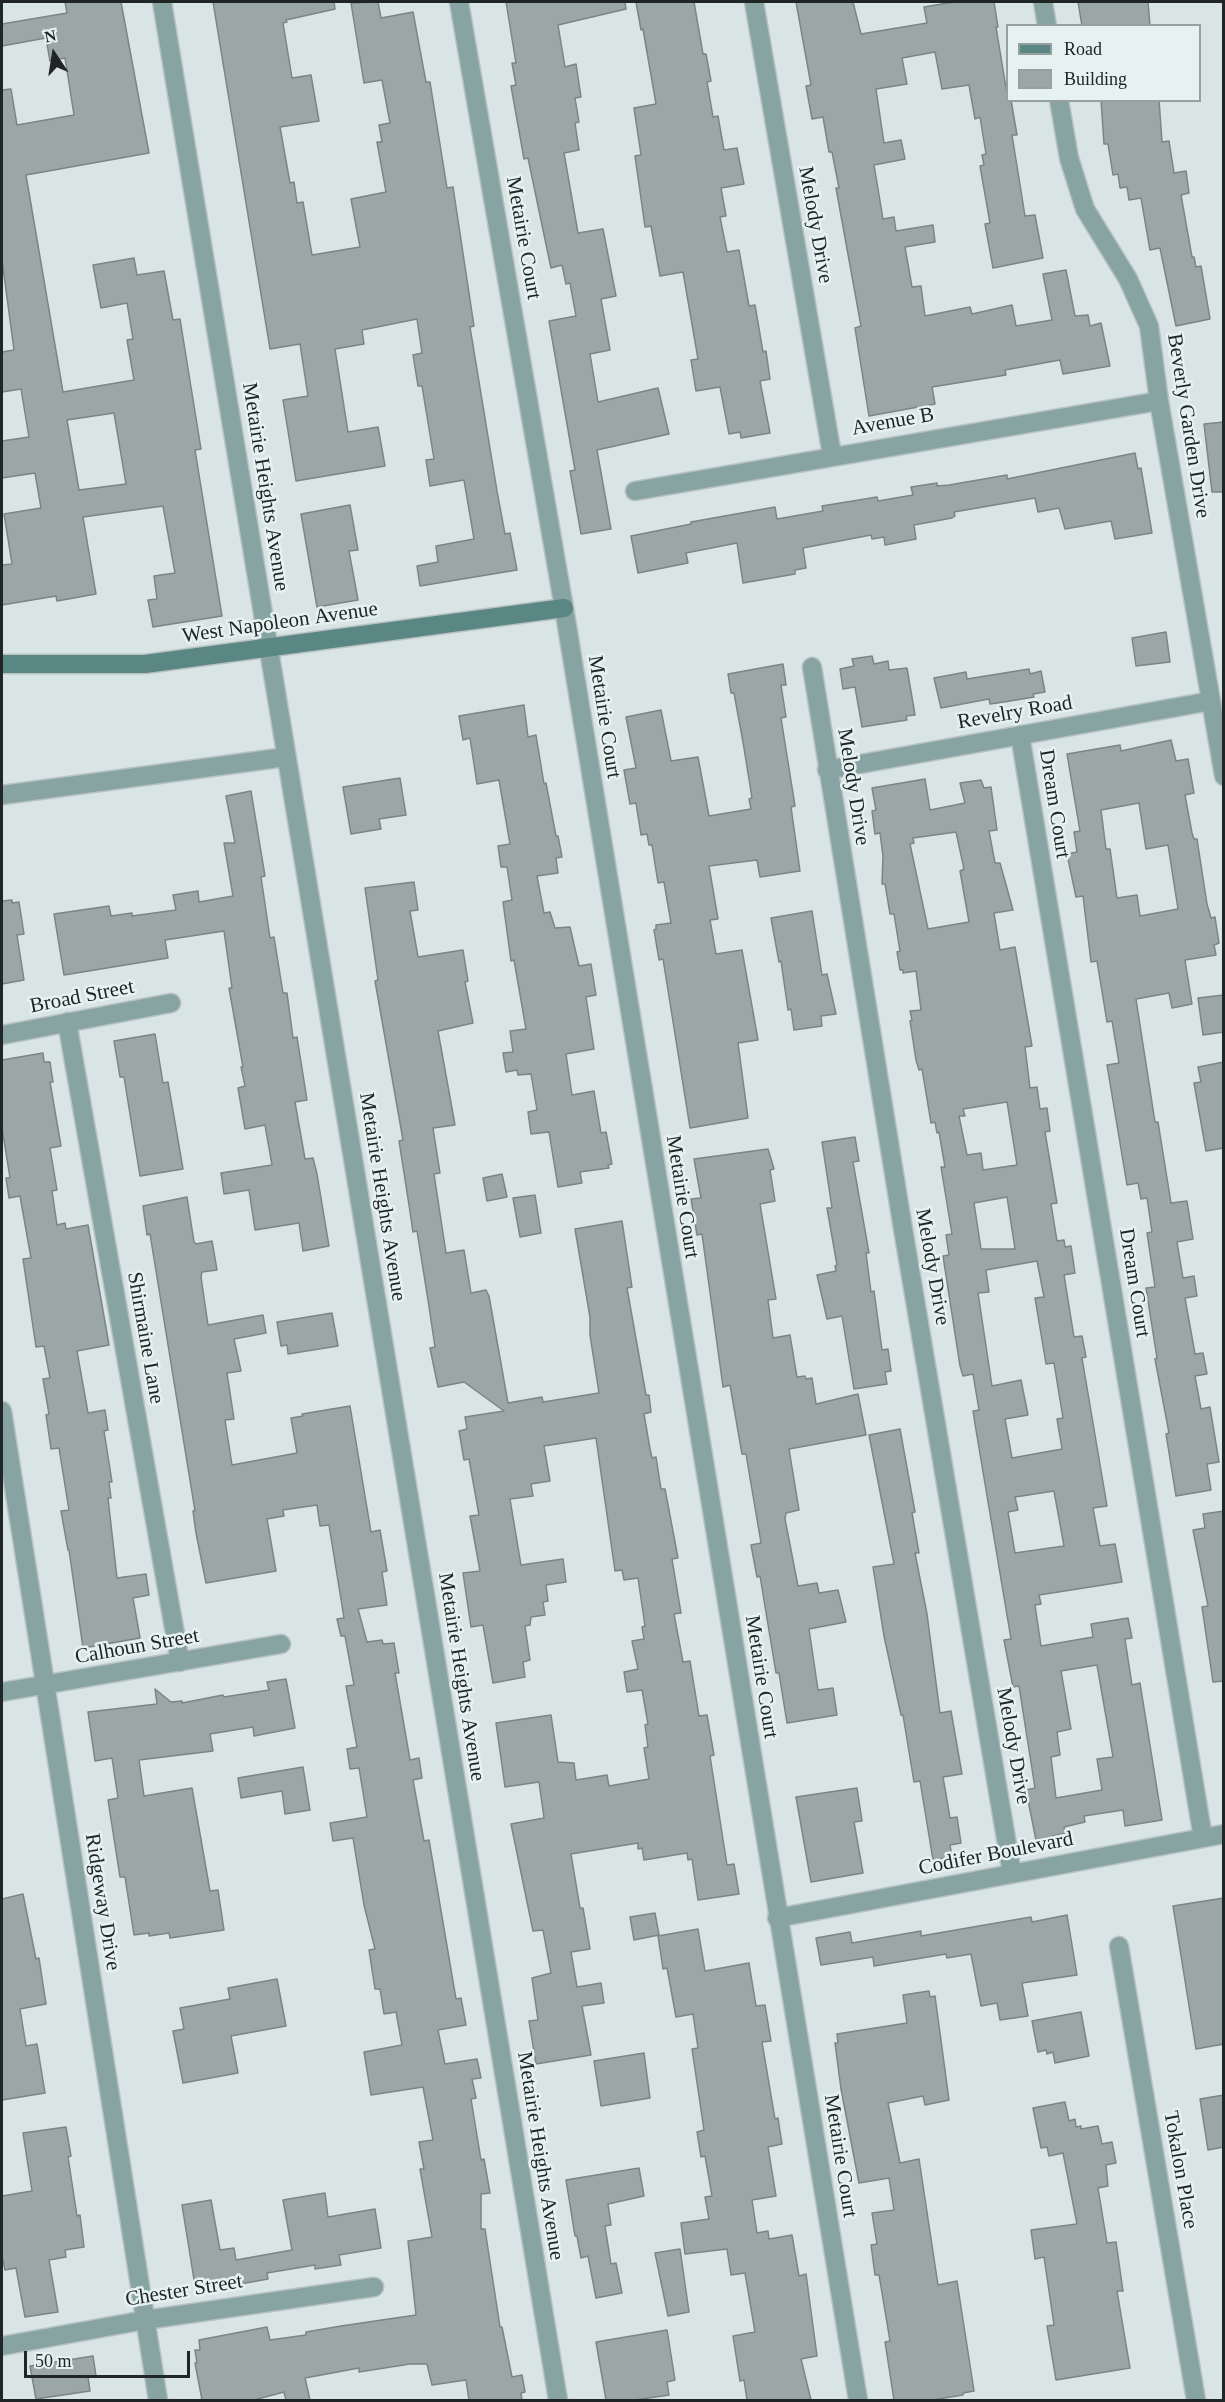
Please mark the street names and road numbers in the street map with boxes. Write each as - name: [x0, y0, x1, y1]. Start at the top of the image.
- street label: Melody Drive: [792, 165, 838, 285]
- street label: Metairie Court: [500, 175, 546, 301]
- street label: Beverly Garden Drive: [1161, 332, 1215, 520]
- street label: Metairie Heights Avenue: [236, 381, 294, 593]
- street label: Avenue B: [850, 402, 936, 442]
- street label: West Napoleon Avenue: [181, 597, 379, 649]
- street label: Metairie Court: [582, 654, 626, 780]
- street label: Revelry Road: [956, 691, 1074, 735]
- street label: Melody Drive: [831, 727, 875, 847]
- street label: Dream Court: [1033, 748, 1075, 860]
- street label: Broad Street: [28, 975, 136, 1019]
- street label: Metairie Heights Avenue: [353, 1091, 411, 1303]
- street label: Metairie Court: [660, 1134, 704, 1260]
- street label: Melody Drive: [909, 1207, 955, 1327]
- street label: Dream Court: [1113, 1227, 1155, 1339]
- street label: Shirmaine Lane: [121, 1270, 169, 1406]
- street label: Metairie Heights Avenue: [432, 1571, 490, 1783]
- street label: Metairie Court: [739, 1614, 783, 1740]
- street label: Calhoun Street: [73, 1624, 201, 1670]
- street label: Melody Drive: [990, 1686, 1036, 1806]
- street label: Codifer Boulevard: [917, 1827, 1075, 1881]
- street label: Ridgeway Drive: [79, 1832, 125, 1972]
- street label: Metairie Heights Avenue: [511, 2050, 569, 2262]
- street label: Metairie Court: [818, 2093, 862, 2219]
- street label: Tokalon Place: [1157, 2109, 1203, 2231]
- street label: Chester Street: [124, 2269, 244, 2313]

